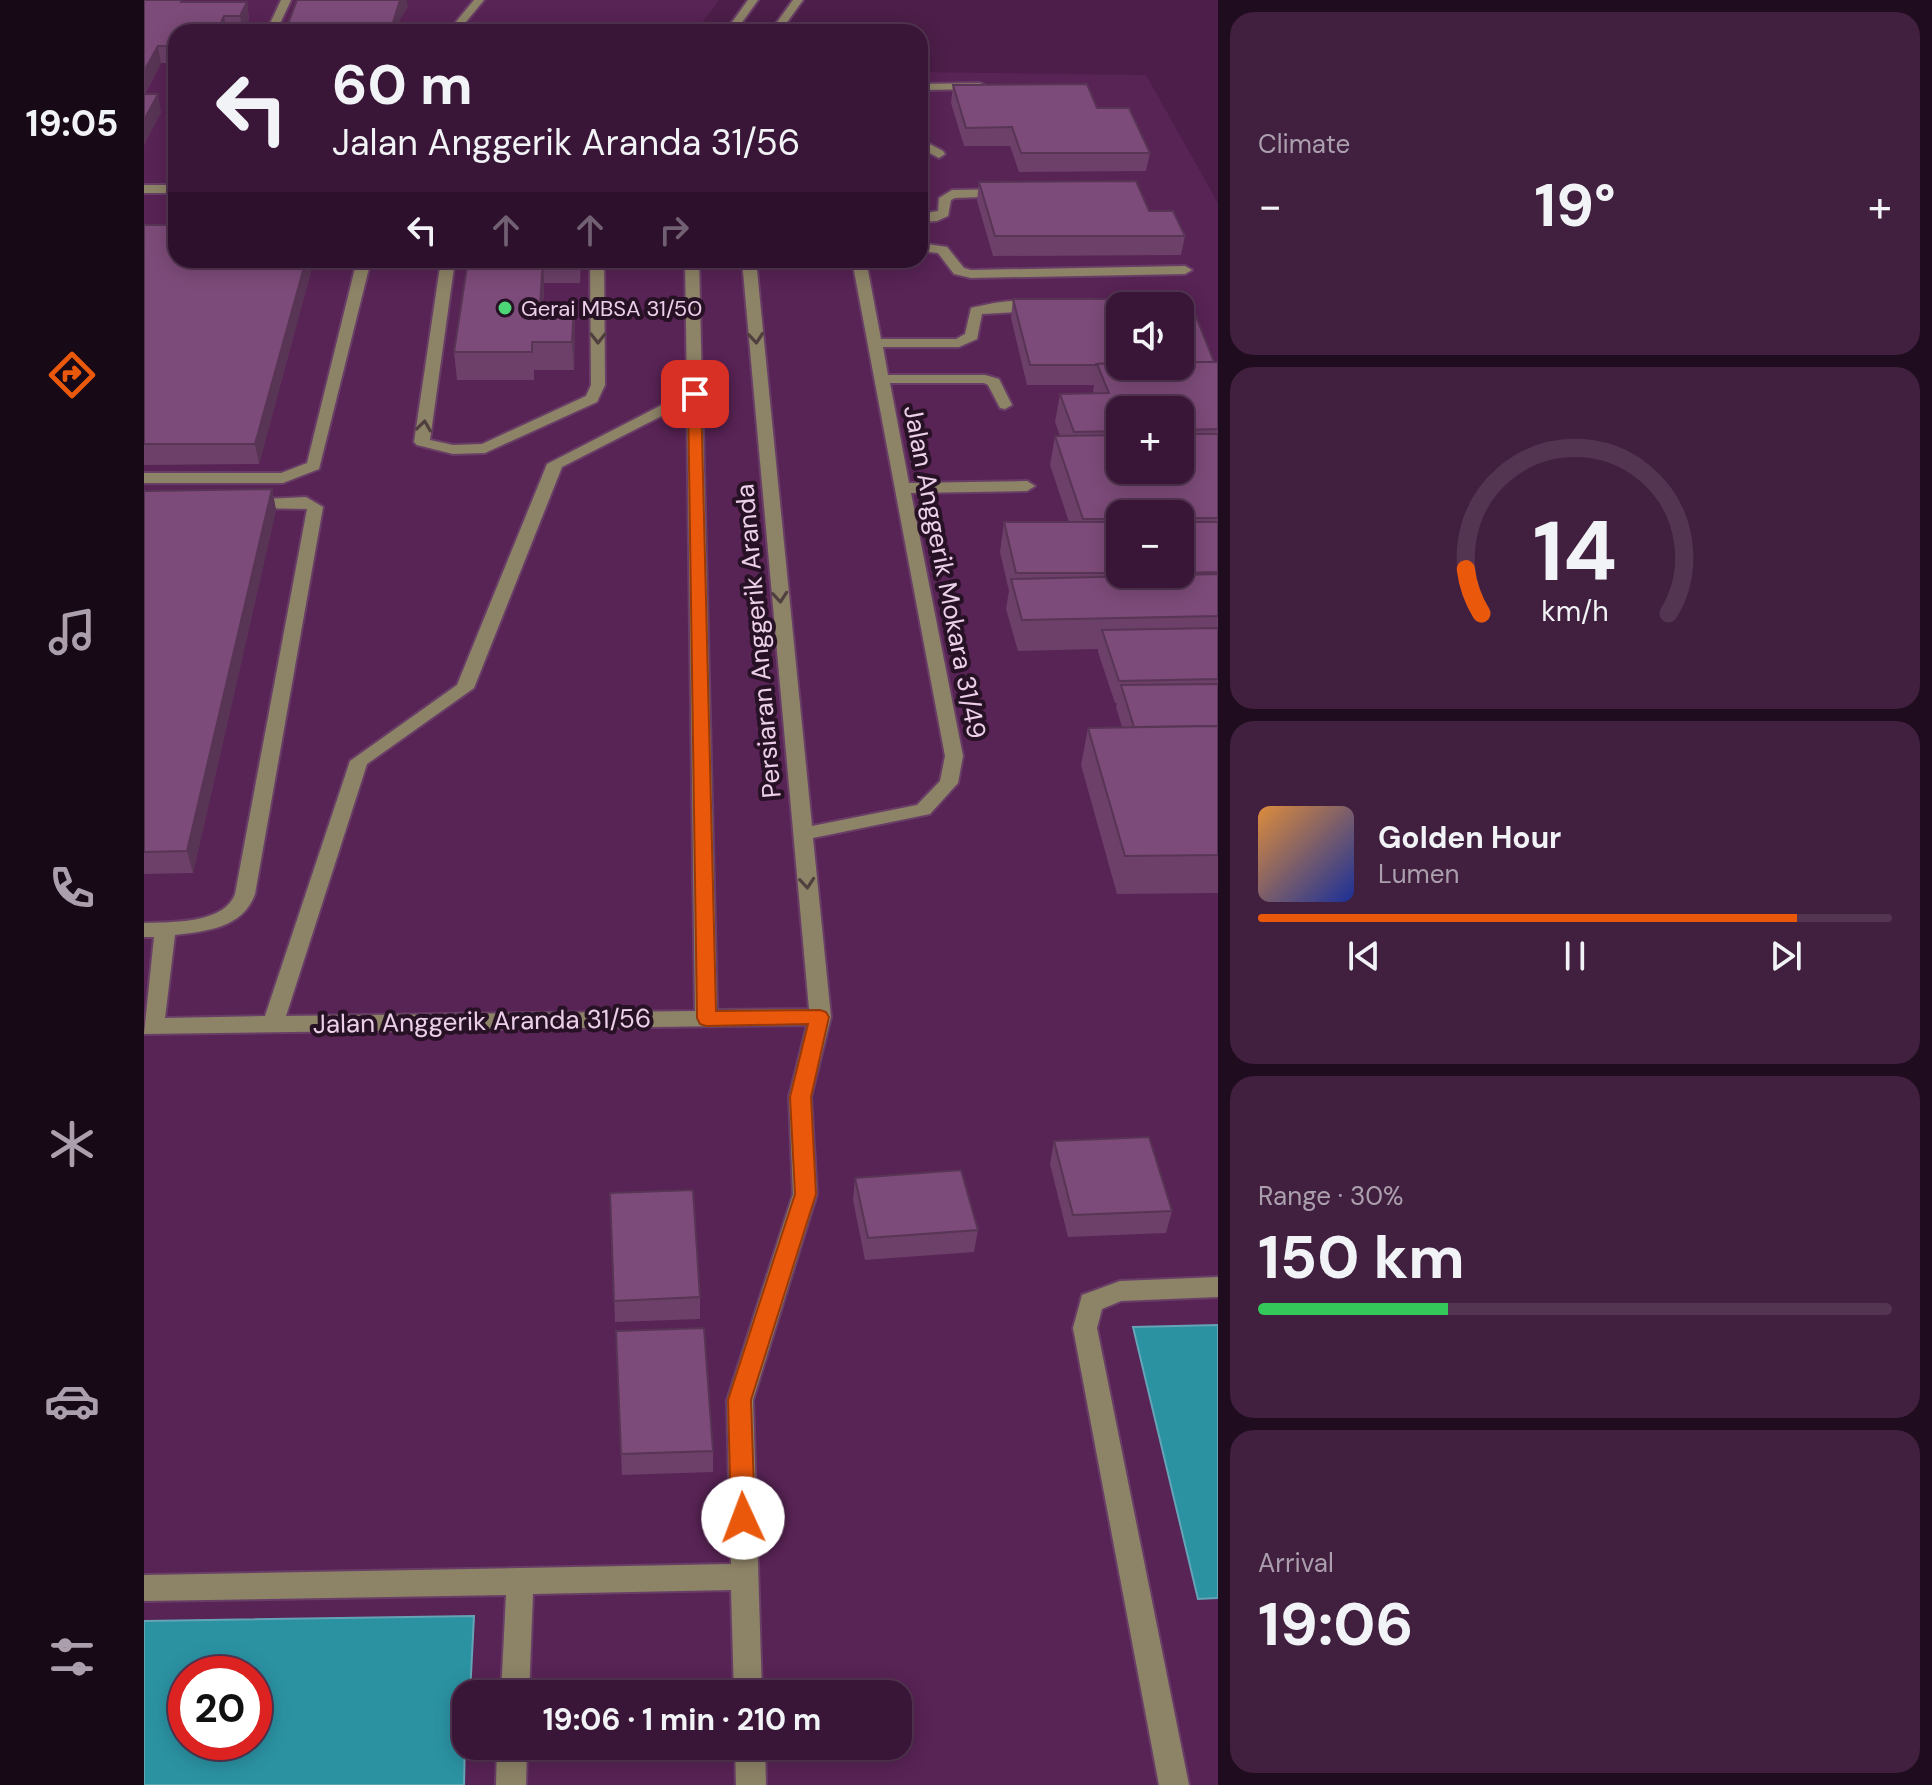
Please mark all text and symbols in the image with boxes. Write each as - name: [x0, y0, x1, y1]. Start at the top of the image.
- text: 60 m: [332, 48, 473, 121]
- icon: left: [200, 56, 304, 160]
- text: 19:05: [26, 100, 118, 147]
- text: Jalan Anggerik Aranda 31/56: [332, 119, 800, 166]
- text: Climate: [1258, 127, 1350, 161]
- text: 19°: [1534, 166, 1616, 245]
- text: −: [1258, 177, 1282, 235]
- text: +: [1868, 177, 1892, 235]
- icon: left: [400, 208, 444, 252]
- icon: ahead: [484, 208, 528, 252]
- icon: ahead: [568, 208, 612, 252]
- icon: right: [652, 208, 696, 252]
- map controls: [1106, 292, 1194, 588]
- button: sound: [1106, 292, 1194, 380]
- place label: Gerai MBSA 31/50: [521, 294, 702, 323]
- marker: Gerai MBSA 31/50: [496, 299, 514, 317]
- one-way arrow: [589, 332, 607, 345]
- one-way arrow: [747, 332, 764, 345]
- icon: directions: [44, 347, 100, 403]
- pin: [661, 360, 729, 428]
- icon: arrive: [673, 372, 717, 416]
- button: +: [1106, 396, 1194, 484]
- street label: Jalan Anggerik Mokara 31/49: [896, 402, 994, 742]
- one-way arrow: [415, 419, 432, 433]
- street label: Persiaran Anggerik Aranda: [727, 482, 789, 800]
- text: 14: [1533, 496, 1617, 605]
- button: −: [1106, 500, 1194, 588]
- one-way arrow: [772, 590, 789, 603]
- text: km/h: [1541, 593, 1609, 630]
- icon: music: [44, 604, 100, 660]
- text: Golden Hour: [1378, 818, 1561, 857]
- text: Lumen: [1378, 857, 1459, 891]
- icon: phone: [44, 860, 100, 916]
- one-way arrow: [798, 877, 815, 890]
- icon: previous: [1342, 934, 1386, 978]
- icon: pause: [1553, 934, 1597, 978]
- icon: next: [1764, 934, 1808, 978]
- street label: Jalan Anggerik Aranda 31/56: [313, 1001, 651, 1041]
- icon: climate: [44, 1116, 100, 1172]
- text: Range · 30%: [1258, 1179, 1403, 1213]
- text: 150 km: [1258, 1218, 1465, 1297]
- icon: car: [44, 1373, 100, 1429]
- position arrow: [701, 1476, 785, 1560]
- text: Arrival: [1258, 1546, 1334, 1580]
- text: 19:06: [1258, 1585, 1413, 1664]
- icon: filters: [44, 1629, 100, 1685]
- speed limit sign: 20: [168, 1656, 272, 1760]
- text: 19:06 · 1 min · 210 m: [543, 1700, 821, 1739]

